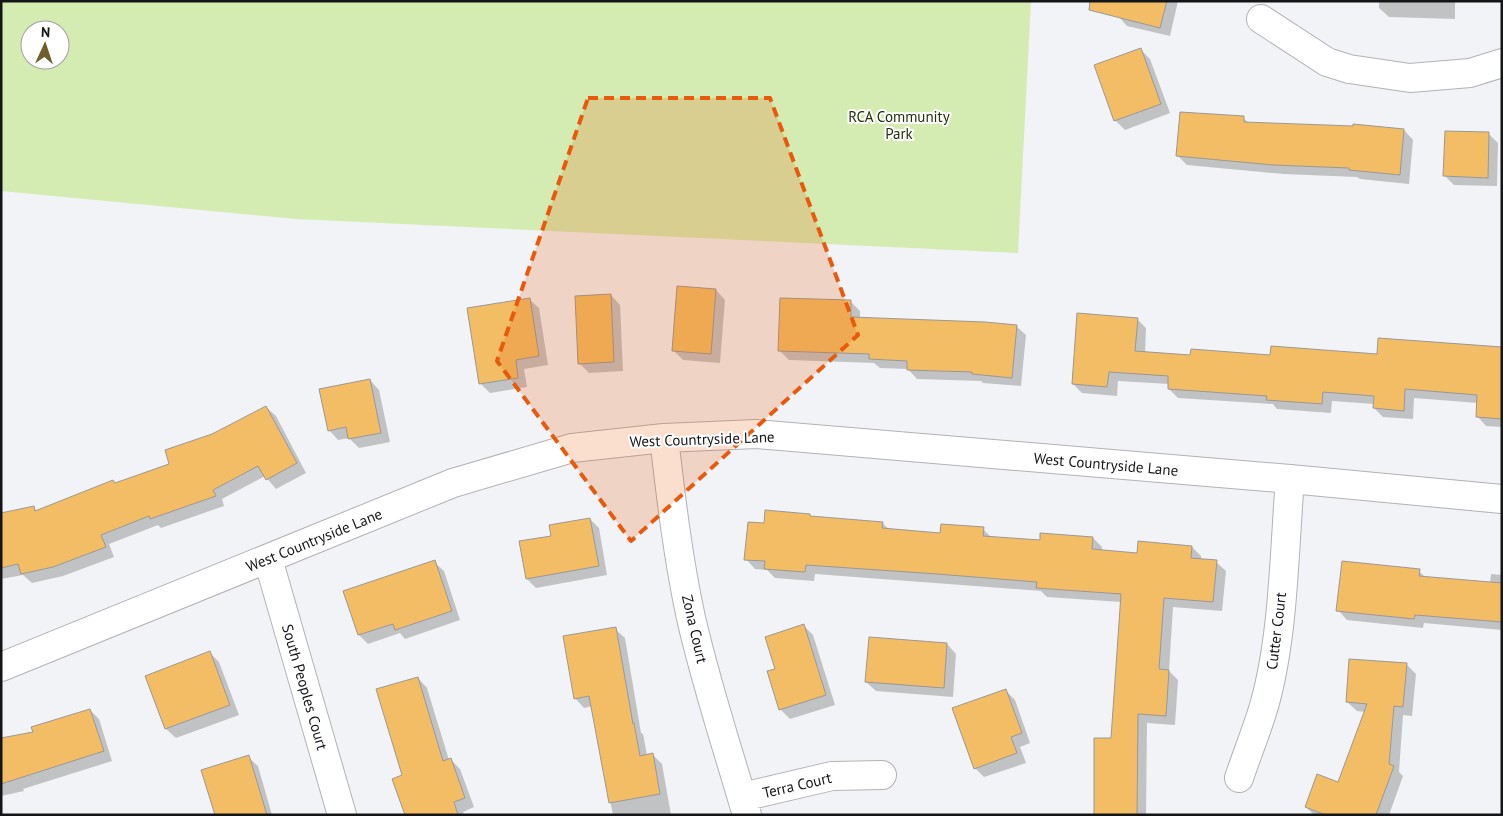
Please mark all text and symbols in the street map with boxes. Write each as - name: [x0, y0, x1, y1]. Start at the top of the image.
- north arrow: [20, 20, 70, 70]
- text: N: [41, 23, 51, 41]
- park label: RCA Community Park: [848, 107, 950, 143]
- street label: West Countryside Lane: [629, 427, 775, 451]
- street label: West Countryside Lane: [1033, 448, 1179, 480]
- street label: West Countryside Lane: [243, 504, 385, 576]
- street label: Cutter Court: [1262, 591, 1290, 671]
- street label: Zona Court: [678, 593, 712, 665]
- street label: South Peoples Court: [278, 622, 332, 752]
- street label: Terra Court: [761, 768, 833, 802]

